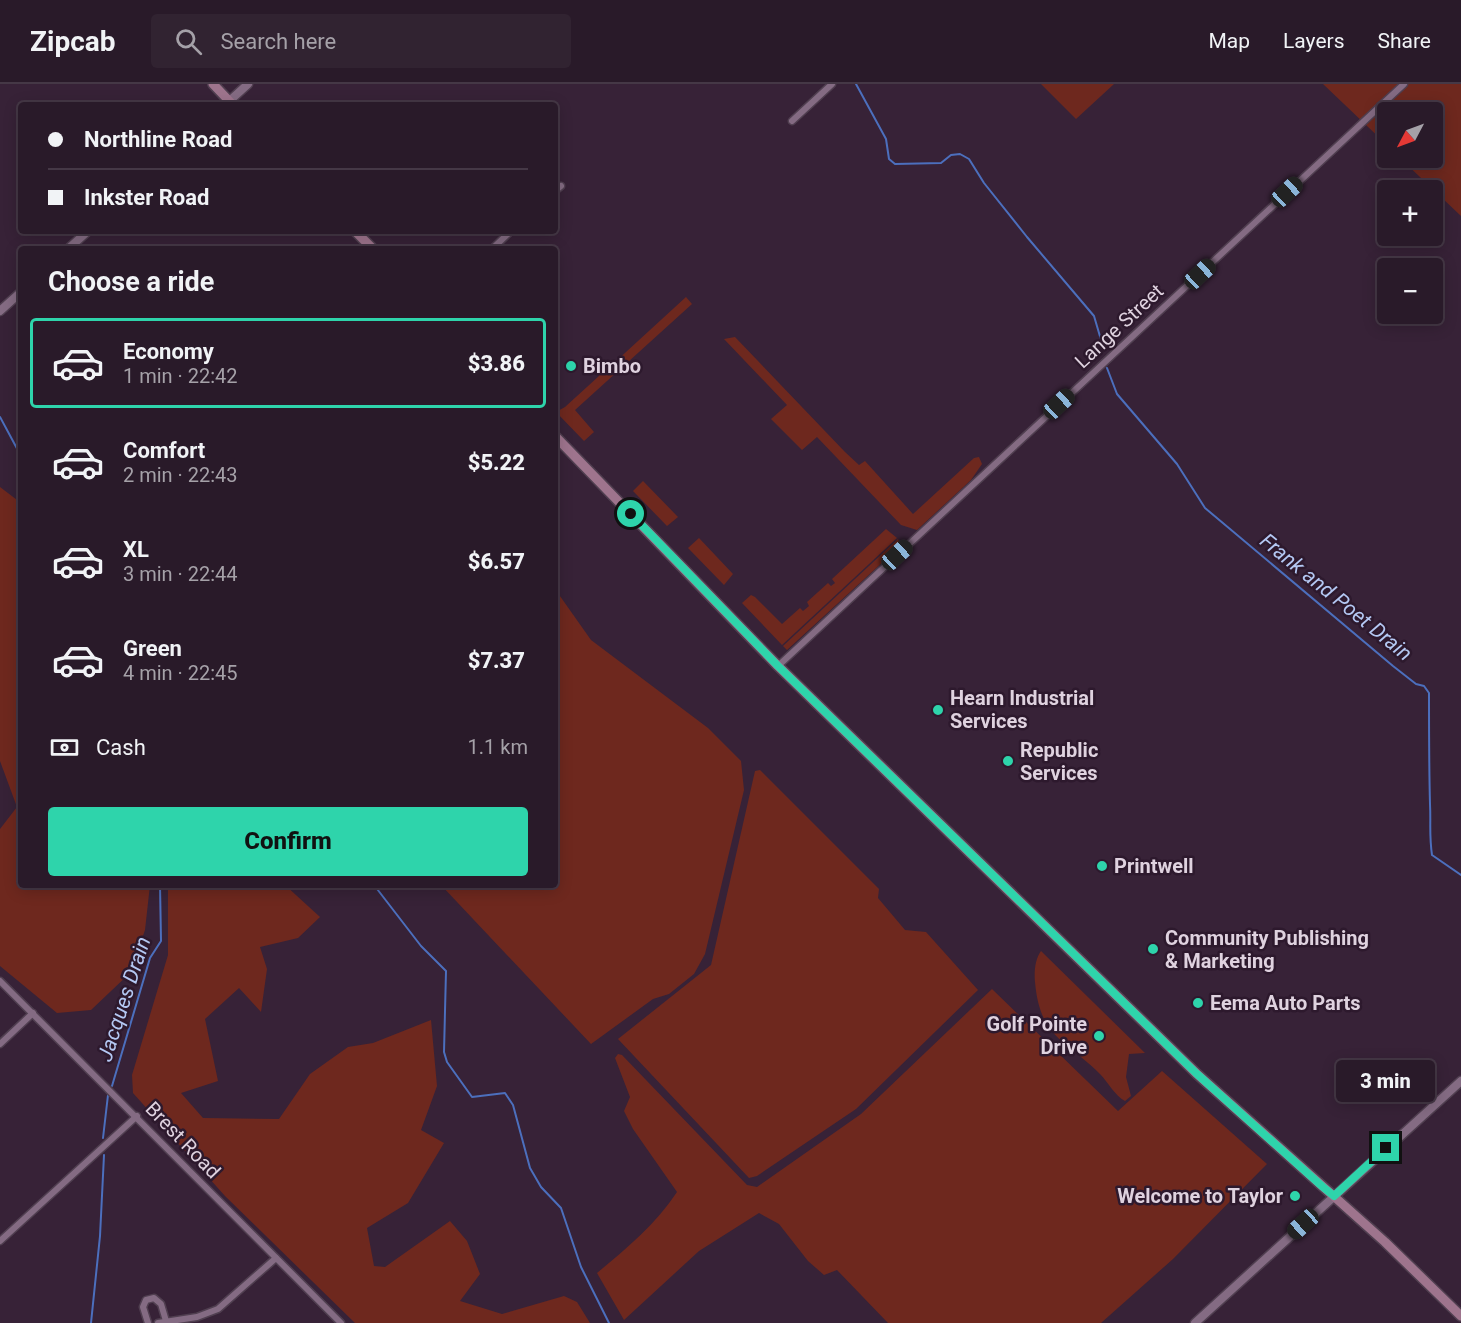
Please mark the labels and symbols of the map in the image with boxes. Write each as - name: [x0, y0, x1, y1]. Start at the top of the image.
- north arrow: [1377, 102, 1443, 168]
- car: [1268, 173, 1306, 211]
- car: [1181, 255, 1219, 293]
- street label: Lange Street: [1070, 279, 1168, 373]
- place label: Bimbo: [583, 354, 641, 378]
- marker: Bimbo: [564, 359, 578, 373]
- car: [1040, 385, 1078, 423]
- route start: [617, 500, 644, 527]
- water label: Frank and Poet Drain: [1255, 528, 1417, 666]
- car: [878, 536, 916, 574]
- place label: Hearn Industrial Services: [950, 686, 1094, 733]
- marker: Hearn Industrial Services: [931, 703, 945, 717]
- place label: Republic Services: [1020, 738, 1098, 785]
- marker: Republic Services: [1001, 754, 1015, 768]
- place label: Printwell: [1114, 854, 1194, 878]
- marker: Printwell: [1095, 859, 1109, 873]
- place label: Community Publishing & Marketing: [1165, 926, 1369, 973]
- water label: Jacques Drain: [93, 934, 155, 1064]
- marker: Community Publishing & Marketing: [1146, 942, 1160, 956]
- place label: Eema Auto Parts: [1210, 991, 1361, 1015]
- marker: Eema Auto Parts: [1191, 996, 1205, 1010]
- place label: Golf Pointe Drive: [987, 1012, 1087, 1059]
- marker: Golf Pointe Drive: [1092, 1029, 1106, 1043]
- callout: 3 min: [1336, 1061, 1436, 1103]
- street label: Brest Road: [141, 1097, 225, 1183]
- route end: [1372, 1134, 1399, 1161]
- place label: Welcome to Taylor: [1117, 1184, 1284, 1208]
- marker: Welcome to Taylor: [1288, 1189, 1302, 1203]
- car: [1284, 1205, 1322, 1243]

